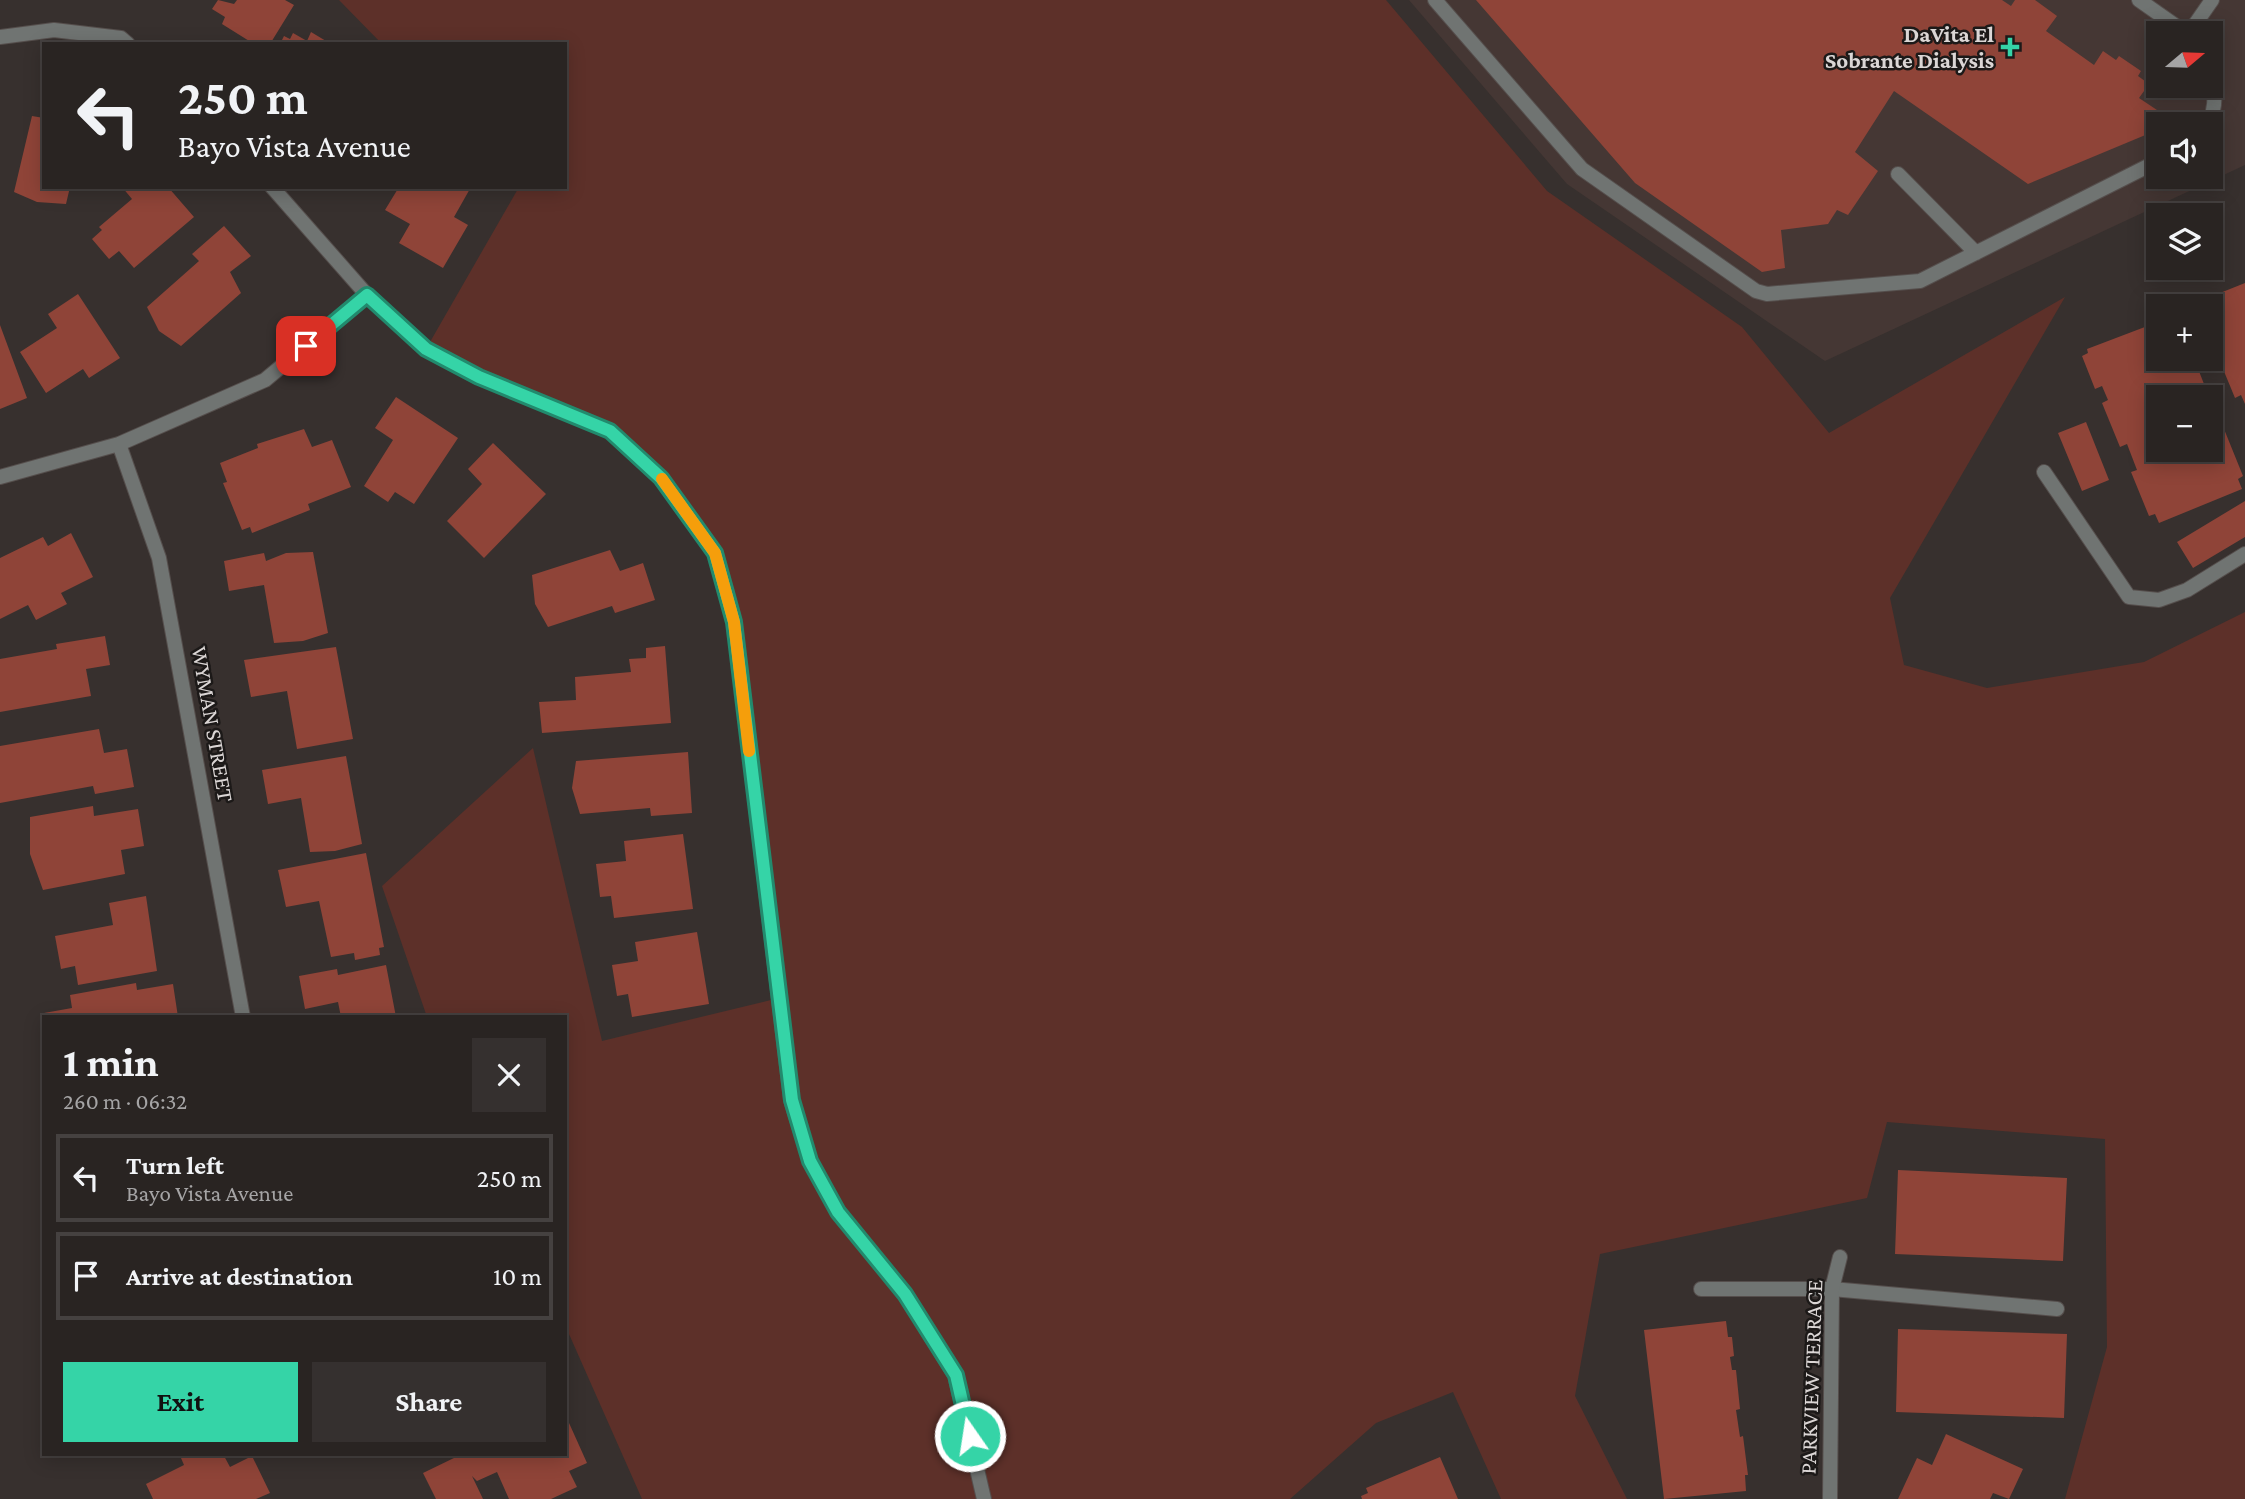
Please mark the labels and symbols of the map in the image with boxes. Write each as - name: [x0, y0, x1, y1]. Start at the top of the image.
- place label: DaVita El Sobrante Dialysis: [1825, 21, 1994, 73]
- north arrow: [2146, 21, 2222, 98]
- marker: DaVita El Sobrante Dialysis: [2000, 37, 2020, 57]
- pin: [276, 316, 336, 376]
- street label: WYMAN STREET: [187, 644, 240, 804]
- street label: PARKVIEW TERRACE: [1795, 1279, 1827, 1475]
- position arrow: [933, 1399, 1007, 1473]

